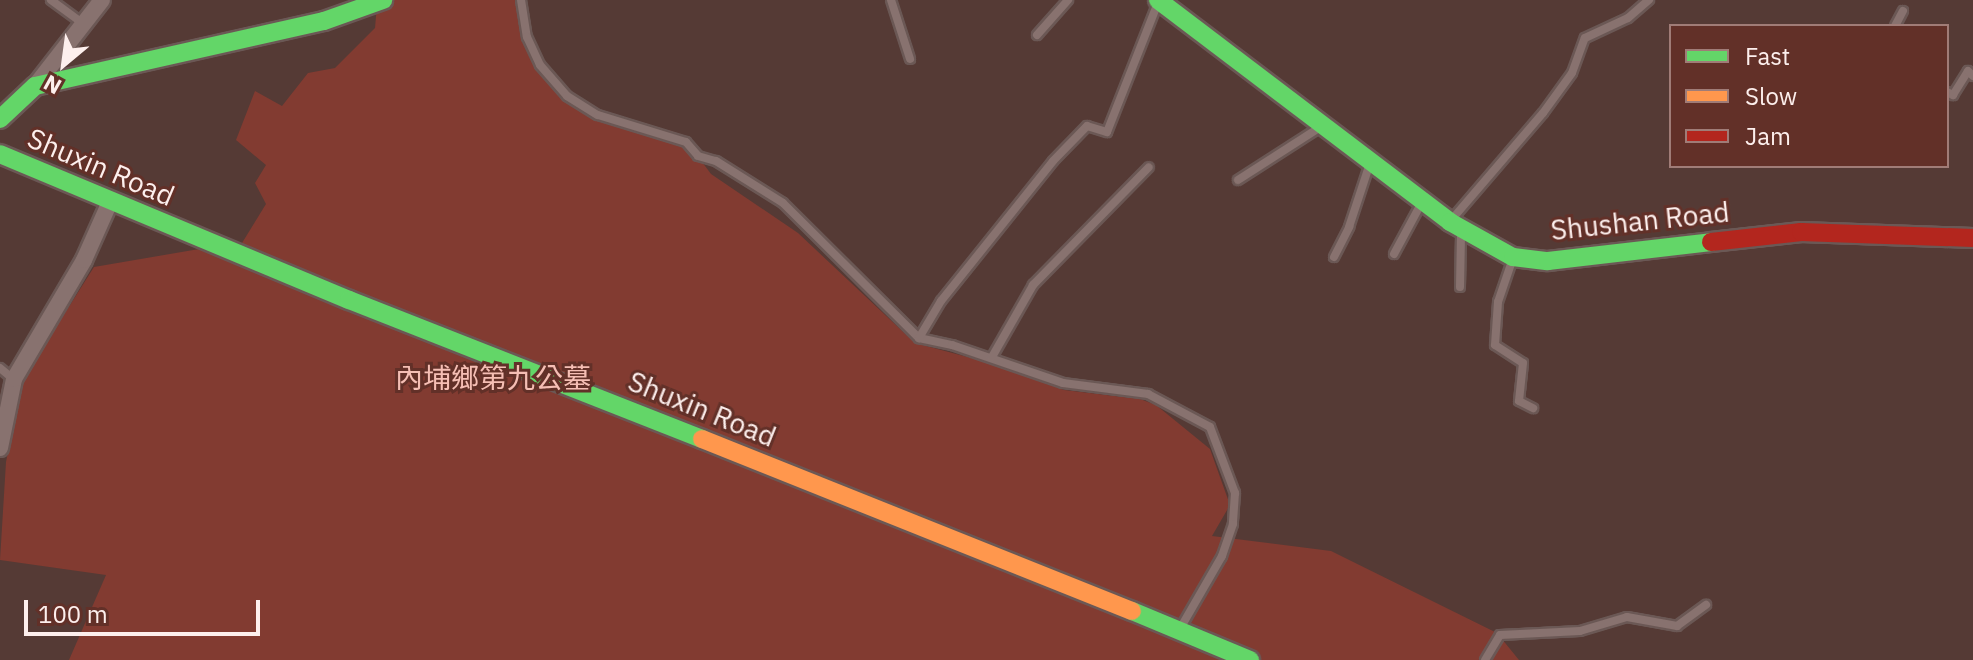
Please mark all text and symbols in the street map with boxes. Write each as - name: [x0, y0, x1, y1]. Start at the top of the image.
- north arrow: [24, 24, 104, 104]
- legend: [1669, 24, 1949, 168]
- text: Fast: [1745, 40, 1790, 72]
- text: N: [38, 69, 66, 102]
- text: Slow: [1745, 80, 1797, 112]
- text: Jam: [1745, 120, 1791, 152]
- street label: Shuxin Road: [23, 121, 179, 213]
- street label: Shushan Road: [1549, 195, 1731, 247]
- park label: 內埔鄉第九公墓: [395, 361, 591, 395]
- street label: Shuxin Road: [623, 364, 781, 454]
- scale bar: [28, 584, 264, 634]
- text: 100 m: [38, 598, 108, 630]

